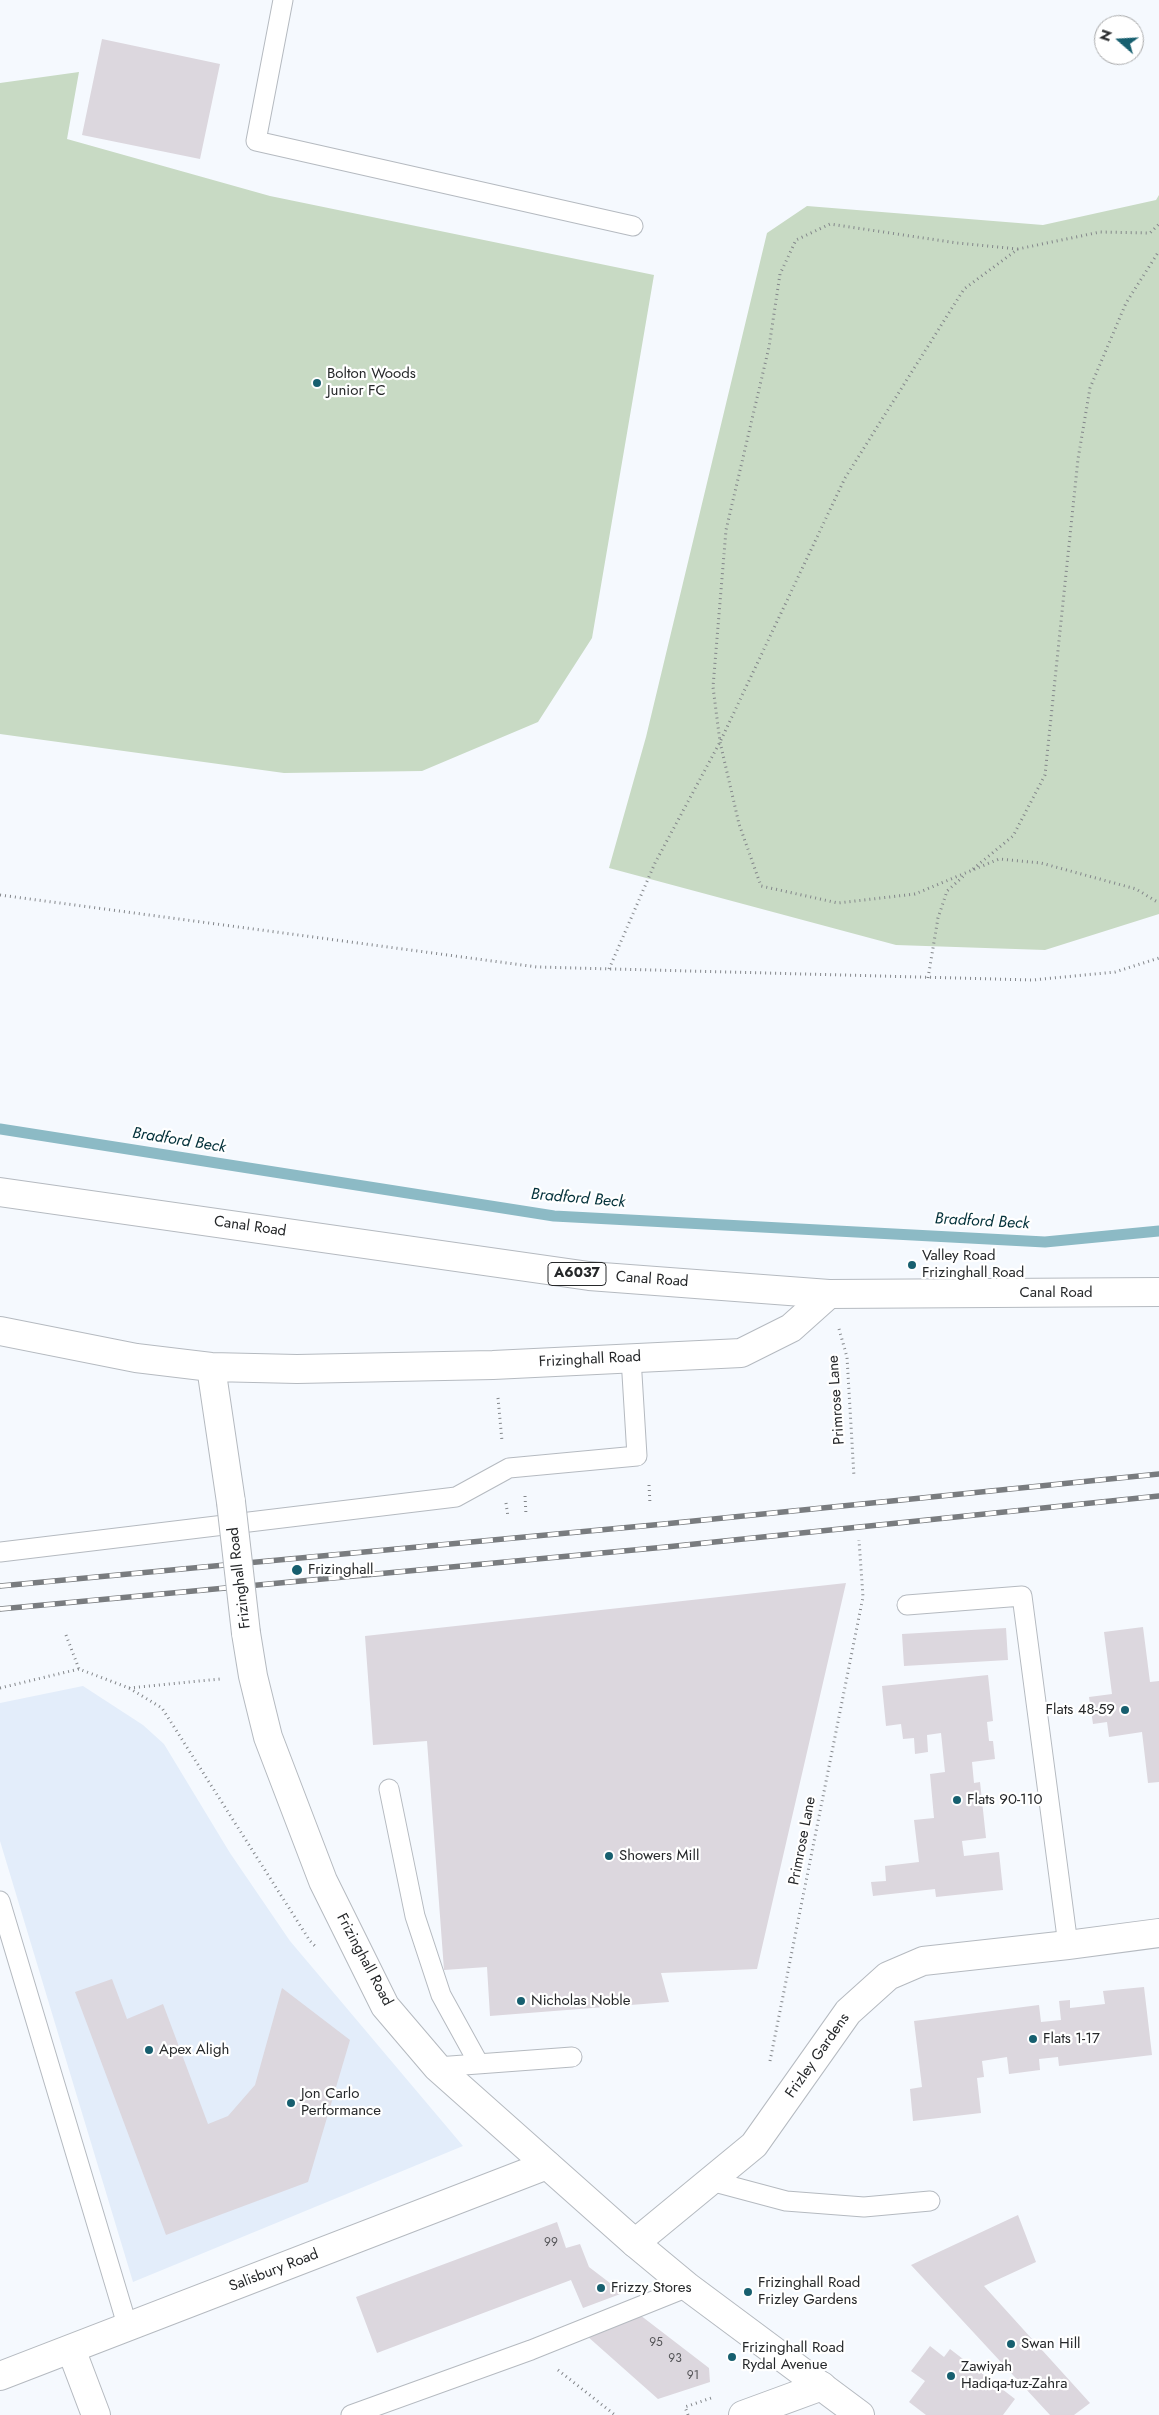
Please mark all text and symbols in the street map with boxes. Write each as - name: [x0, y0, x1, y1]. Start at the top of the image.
- north arrow: [1094, 15, 1144, 65]
- text: N: [1094, 27, 1117, 44]
- place label: Bolton Woods Junior FC: [327, 365, 416, 400]
- marker: Bolton Woods Junior FC: [311, 377, 323, 389]
- water label: Bradford Beck: [131, 1124, 227, 1158]
- water label: Bradford Beck: [530, 1185, 626, 1213]
- water label: Bradford Beck: [934, 1210, 1030, 1234]
- street label: Canal Road: [213, 1213, 287, 1241]
- place label: Valley Road Frizinghall Road: [922, 1247, 1024, 1282]
- marker: Valley Road Frizinghall Road: [906, 1259, 918, 1271]
- road number: A6037: [548, 1262, 606, 1286]
- street label: Canal Road: [615, 1268, 689, 1292]
- street label: Canal Road: [1020, 1284, 1092, 1302]
- street label: Frizinghall Road: [538, 1348, 642, 1372]
- street label: Primrose Lane: [825, 1355, 849, 1445]
- street label: Frizinghall Road: [225, 1526, 255, 1630]
- place label: Frizinghall: [308, 1561, 373, 1579]
- marker: Frizinghall: [290, 1563, 304, 1577]
- place label: Flats 48-59: [1046, 1701, 1115, 1719]
- marker: Flats 48-59: [1119, 1704, 1131, 1716]
- place label: Flats 90-110: [967, 1791, 1043, 1809]
- marker: Flats 90-110: [951, 1794, 963, 1806]
- street label: Primrose Lane: [786, 1795, 820, 1887]
- place label: Showers Mill: [619, 1847, 699, 1865]
- marker: Showers Mill: [603, 1850, 615, 1862]
- street label: Frizinghall Road: [332, 1911, 396, 2009]
- place label: Nicholas Noble: [531, 1992, 631, 2010]
- marker: Nicholas Noble: [515, 1995, 527, 2007]
- street label: Frizley Gardens: [782, 2010, 854, 2102]
- place label: Flats 1-17: [1043, 2030, 1100, 2048]
- marker: Flats 1-17: [1027, 2033, 1039, 2045]
- place label: Apex Aligh: [159, 2041, 229, 2059]
- marker: Apex Aligh: [143, 2044, 155, 2056]
- place label: Jon Carlo Performance: [301, 2085, 381, 2120]
- marker: Jon Carlo Performance: [285, 2097, 297, 2109]
- house number: 99: [544, 2236, 558, 2250]
- street label: Salisbury Road: [227, 2246, 321, 2296]
- place label: Frizinghall Road Frizley Gardens: [758, 2274, 860, 2309]
- place label: Frizzy Stores: [611, 2279, 692, 2297]
- marker: Frizzy Stores: [595, 2282, 607, 2294]
- marker: Frizinghall Road Frizley Gardens: [742, 2286, 754, 2298]
- place label: Swan Hill: [1021, 2335, 1081, 2353]
- house number: 95: [649, 2336, 663, 2350]
- marker: Swan Hill: [1005, 2338, 1017, 2350]
- place label: Frizinghall Road Rydal Avenue: [742, 2339, 844, 2374]
- marker: Frizinghall Road Rydal Avenue: [726, 2351, 738, 2363]
- house number: 93: [668, 2352, 682, 2366]
- place label: Zawiyah Hadiqa-tuz-Zahra: [961, 2358, 1067, 2393]
- house number: 91: [687, 2369, 699, 2383]
- marker: Zawiyah Hadiqa-tuz-Zahra: [945, 2370, 957, 2382]

